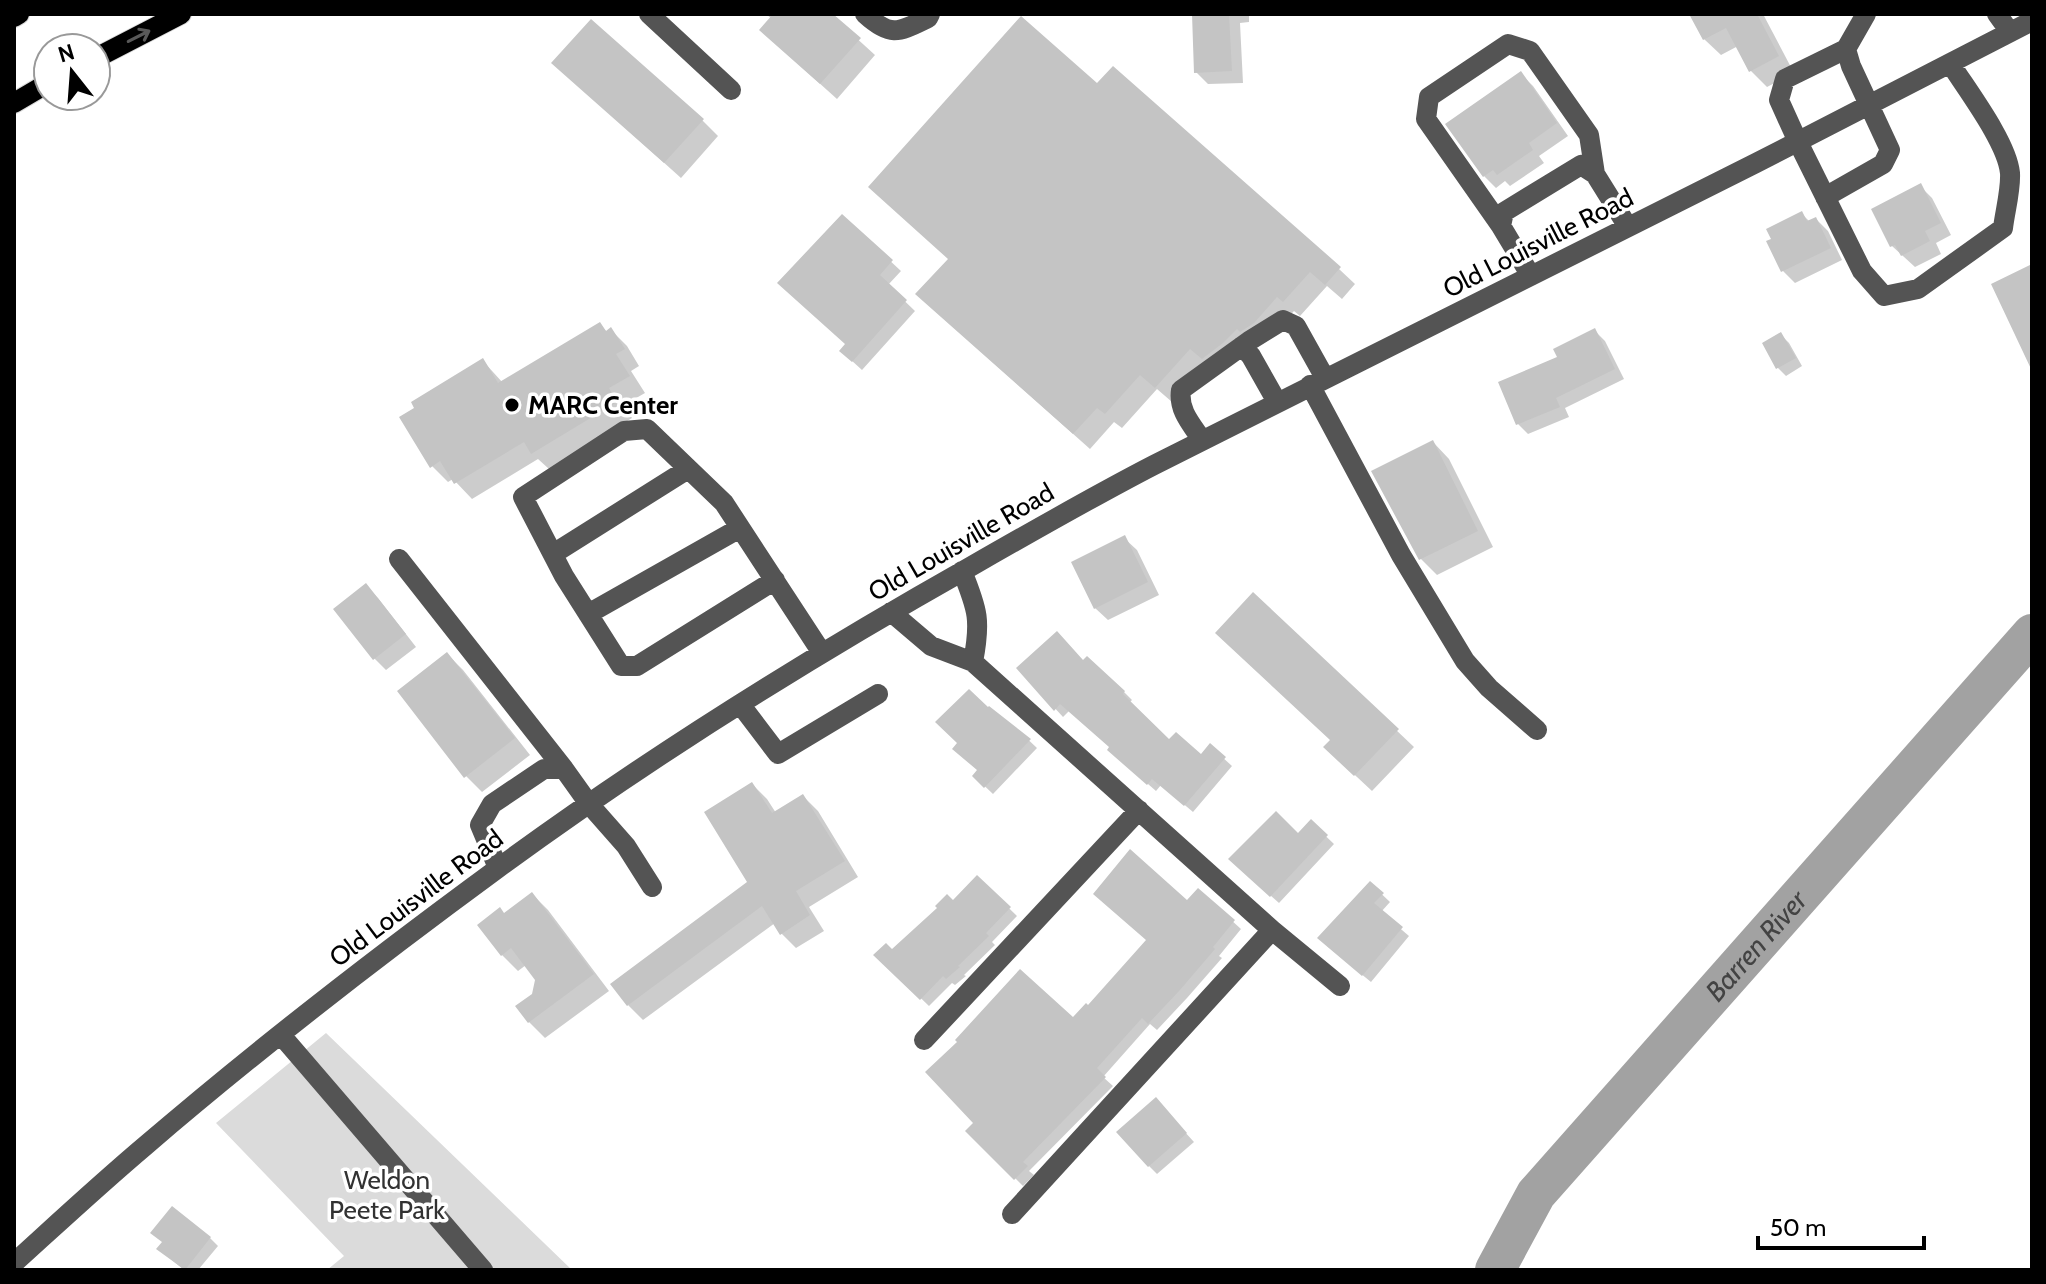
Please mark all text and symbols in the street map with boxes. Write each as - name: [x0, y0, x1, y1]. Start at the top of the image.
- one-way arrow: [126, 27, 150, 43]
- north arrow: [32, 32, 112, 112]
- text: N: [55, 38, 78, 69]
- street label: Old Louisville Road: [1438, 181, 1638, 305]
- place label: MARC Center: [528, 389, 678, 421]
- marker: MARC Center: [503, 396, 521, 414]
- street label: Old Louisville Road: [862, 476, 1060, 608]
- street label: Old Louisville Road: [323, 822, 509, 974]
- water label: Barren River: [1698, 882, 1815, 1008]
- park label: Weldon Peete Park: [329, 1164, 445, 1226]
- scale bar: [1758, 1200, 1924, 1250]
- text: 50 m: [1770, 1213, 1826, 1242]

